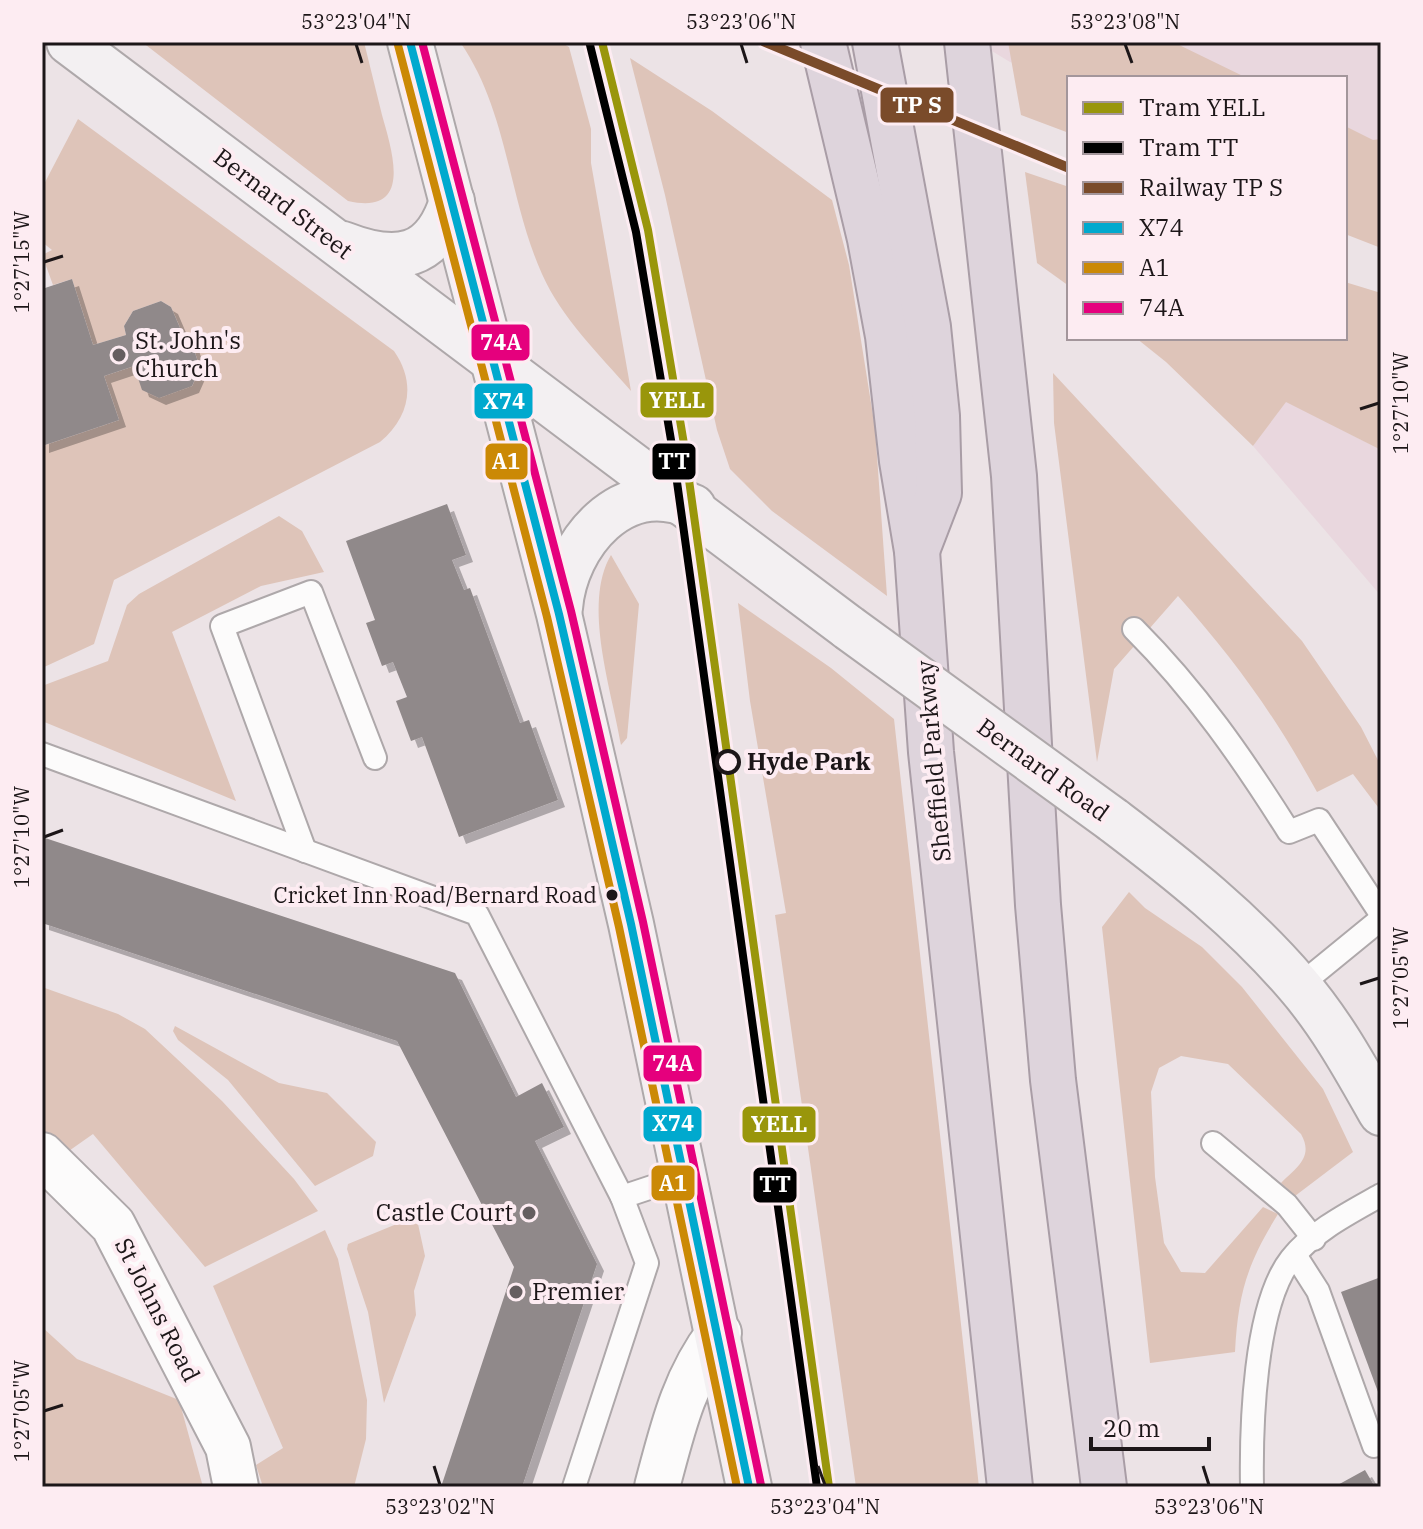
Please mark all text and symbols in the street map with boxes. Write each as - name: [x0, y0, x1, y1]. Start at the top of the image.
- text: 53°23'04"N: [301, 8, 411, 35]
- text: 53°23'06"N: [686, 8, 796, 35]
- text: 53°23'08"N: [1070, 8, 1180, 35]
- legend: [1067, 76, 1347, 340]
- line badge: TP S: [879, 86, 955, 124]
- text: TP S: [892, 90, 942, 119]
- text: Tram YELL: [1139, 91, 1266, 123]
- text: Tram TT: [1139, 131, 1238, 163]
- street label: Bernard Street: [208, 140, 360, 266]
- text: Railway TP S: [1139, 171, 1283, 203]
- text: 1°27'15"W: [8, 211, 35, 313]
- text: X74: [1139, 211, 1184, 243]
- text: A1: [1139, 251, 1170, 283]
- text: 74A: [1139, 291, 1185, 323]
- line badge: 74A: [470, 323, 531, 362]
- place label: St. John's Church: [135, 324, 241, 384]
- text: 74A: [480, 327, 523, 356]
- marker: St. John's Church: [110, 346, 128, 364]
- text: 1°27'10"W: [1387, 352, 1414, 454]
- line badge: YELL: [639, 381, 715, 419]
- line badge: X74: [473, 382, 534, 420]
- text: YELL: [649, 385, 705, 414]
- text: X74: [483, 386, 525, 415]
- line badge: A1: [484, 442, 529, 481]
- line badge: TT: [651, 442, 697, 481]
- text: A1: [492, 446, 520, 475]
- text: TT: [658, 446, 690, 475]
- street label: Sheffield Parkway: [908, 659, 958, 863]
- street label: Bernard Road: [971, 710, 1116, 828]
- place label: Hyde Park: [747, 745, 871, 777]
- marker: Hyde Park: [716, 750, 740, 774]
- text: 1°27'10"W: [8, 786, 35, 888]
- place label: Cricket Inn Road/Bernard Road: [273, 880, 597, 909]
- marker: Cricket Inn Road/Bernard Road: [604, 887, 620, 903]
- text: 1°27'05"W: [1387, 927, 1414, 1029]
- line badge: 74A: [642, 1044, 703, 1083]
- text: 74A: [652, 1048, 695, 1077]
- line badge: X74: [642, 1105, 703, 1143]
- line badge: YELL: [741, 1105, 817, 1144]
- text: X74: [652, 1108, 694, 1137]
- text: YELL: [751, 1109, 807, 1138]
- line badge: A1: [650, 1164, 696, 1202]
- line badge: TT: [752, 1166, 798, 1204]
- text: A1: [659, 1168, 687, 1197]
- text: TT: [759, 1169, 791, 1198]
- place label: Castle Court: [376, 1196, 513, 1228]
- marker: Castle Court: [520, 1204, 538, 1222]
- street label: St Johns Road: [108, 1232, 208, 1387]
- place label: Premier: [532, 1275, 625, 1307]
- marker: Premier: [507, 1283, 525, 1301]
- text: 1°27'05"W: [8, 1360, 35, 1462]
- scale bar: [1091, 1401, 1209, 1451]
- text: 20 m: [1103, 1412, 1160, 1444]
- text: 53°23'02"N: [385, 1493, 495, 1520]
- text: 53°23'04"N: [770, 1493, 880, 1520]
- text: 53°23'06"N: [1154, 1493, 1264, 1520]

